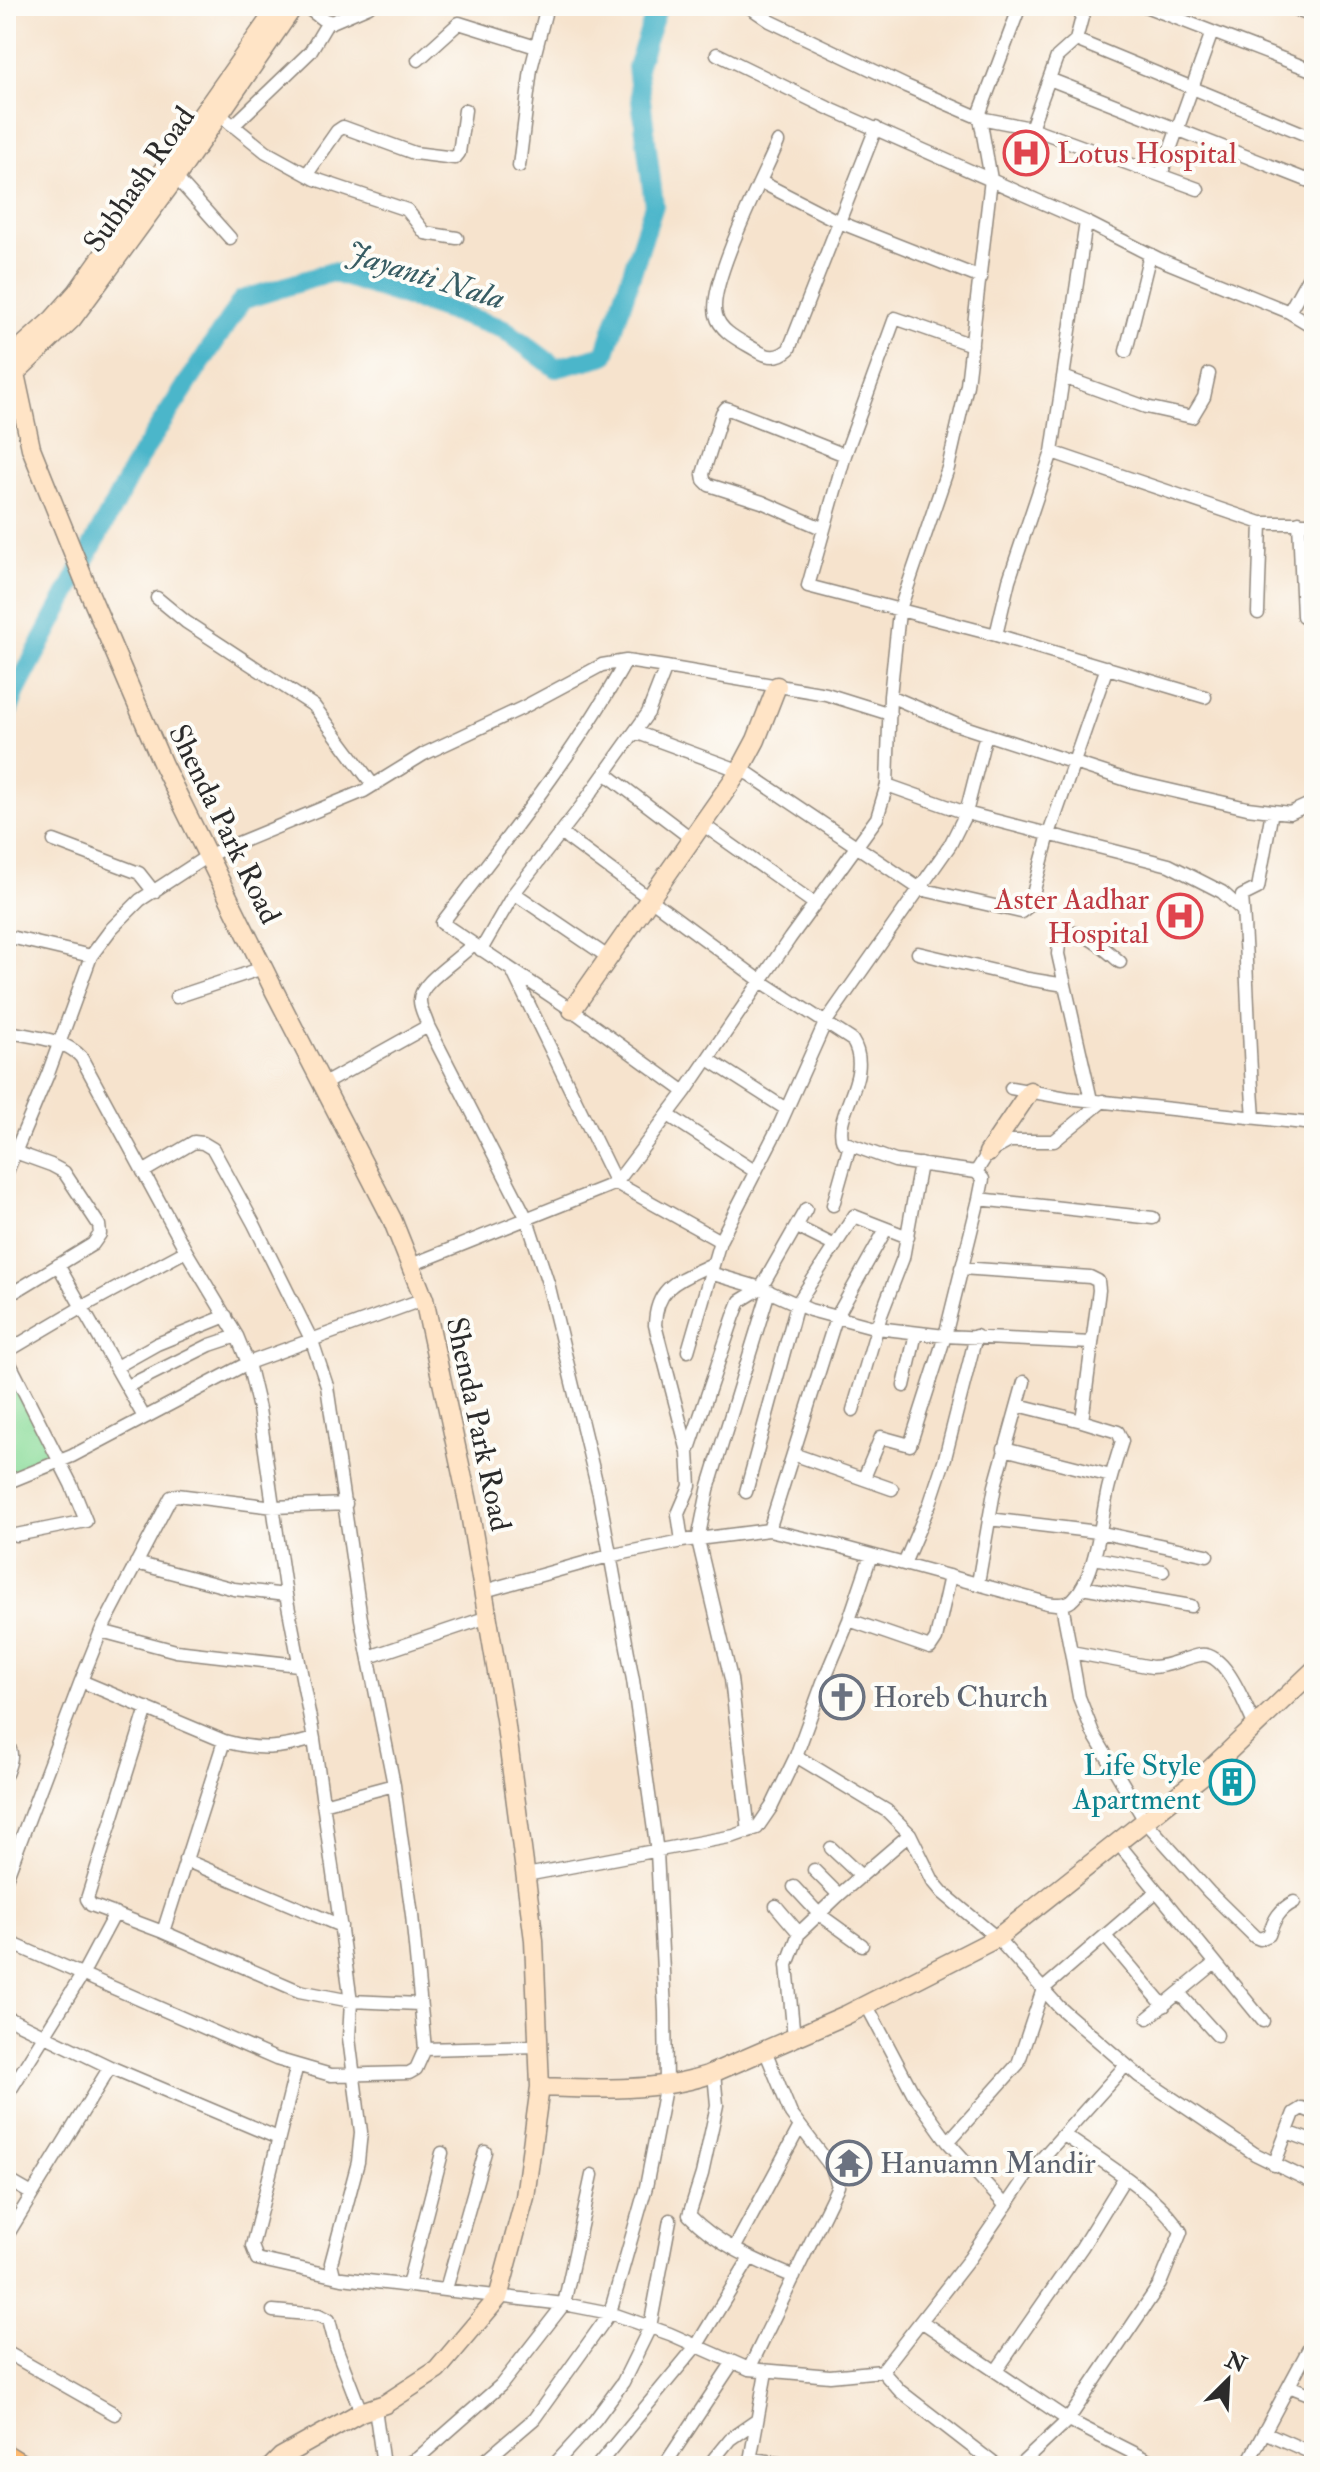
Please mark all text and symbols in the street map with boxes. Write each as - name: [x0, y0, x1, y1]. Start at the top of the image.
- street label: Subhash Road: [76, 99, 203, 259]
- hospital icon: Lotus Hospital: [1002, 129, 1050, 177]
- place label: Lotus Hospital: [1057, 135, 1237, 172]
- water label: Jayanti Nala: [342, 233, 510, 319]
- street label: Shenda Park Road: [160, 718, 289, 930]
- place label: Aster Aadhar Hospital: [994, 881, 1149, 952]
- hospital icon: Aster Aadhar Hospital: [1156, 892, 1204, 940]
- street label: Shenda Park Road: [438, 1314, 519, 1534]
- church icon: Horeb Church: [818, 1673, 866, 1721]
- place label: Horeb Church: [873, 1679, 1048, 1716]
- place label: Life Style Apartment: [1072, 1747, 1201, 1818]
- building icon: Life Style Apartment: [1208, 1758, 1256, 1806]
- temple icon: Hanuamn Mandir: [825, 2139, 873, 2187]
- place label: Hanuamn Mandir: [880, 2145, 1096, 2182]
- north arrow: [1188, 2340, 1268, 2420]
- text: N: [1220, 2345, 1251, 2380]

